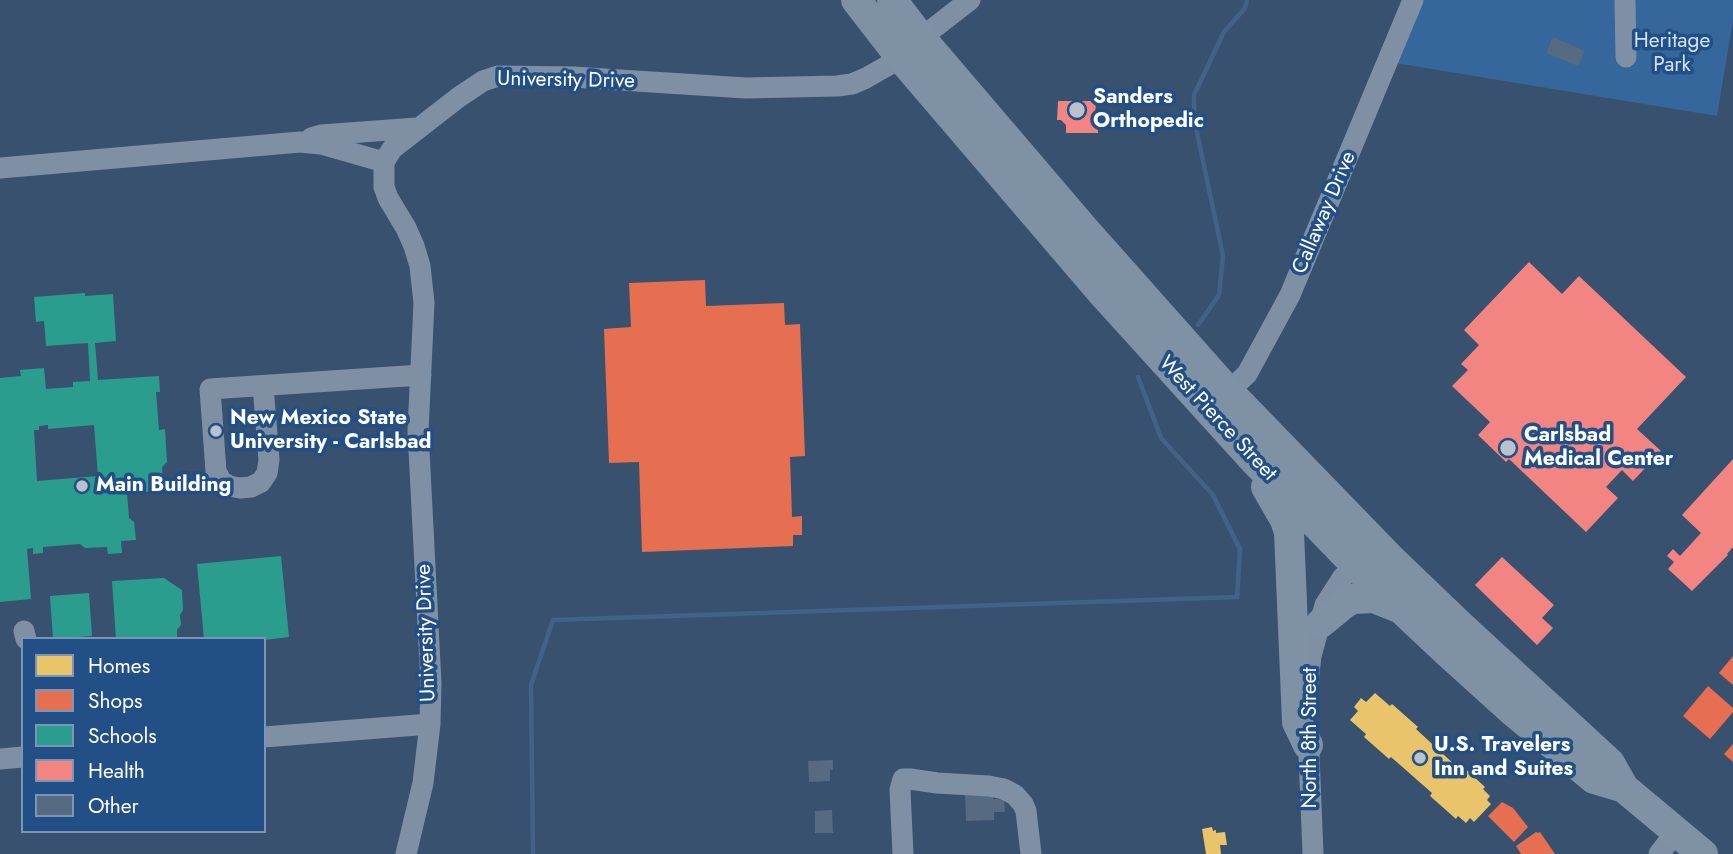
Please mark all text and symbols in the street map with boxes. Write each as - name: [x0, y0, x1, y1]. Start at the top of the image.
- park label: Heritage Park: [1634, 29, 1710, 79]
- street label: University Drive: [497, 67, 635, 95]
- place label: Sanders Orthopedic: [1093, 85, 1204, 135]
- marker: Sanders Orthopedic: [1067, 100, 1087, 120]
- street label: Callaway Drive: [1288, 148, 1362, 278]
- street label: West Pierce Street: [1153, 351, 1281, 487]
- place label: New Mexico State University - Carlsbad: [230, 406, 431, 456]
- marker: New Mexico State University - Carlsbad: [208, 423, 224, 439]
- place label: Carlsbad Medical Center: [1524, 423, 1673, 473]
- marker: Carlsbad Medical Center: [1498, 438, 1518, 458]
- place label: Main Building: [96, 473, 231, 499]
- marker: Main Building: [74, 478, 90, 494]
- street label: University Drive: [412, 564, 442, 702]
- legend: [21, 637, 266, 833]
- text: Homes: [88, 651, 150, 681]
- street label: North 8th Street: [1298, 667, 1324, 809]
- text: Shops: [88, 686, 142, 716]
- text: Schools: [88, 721, 157, 751]
- place label: U.S. Travelers Inn and Suites: [1434, 733, 1573, 783]
- marker: U.S. Travelers Inn and Suites: [1412, 750, 1428, 766]
- text: Health: [88, 756, 145, 786]
- text: Other: [88, 791, 139, 821]

